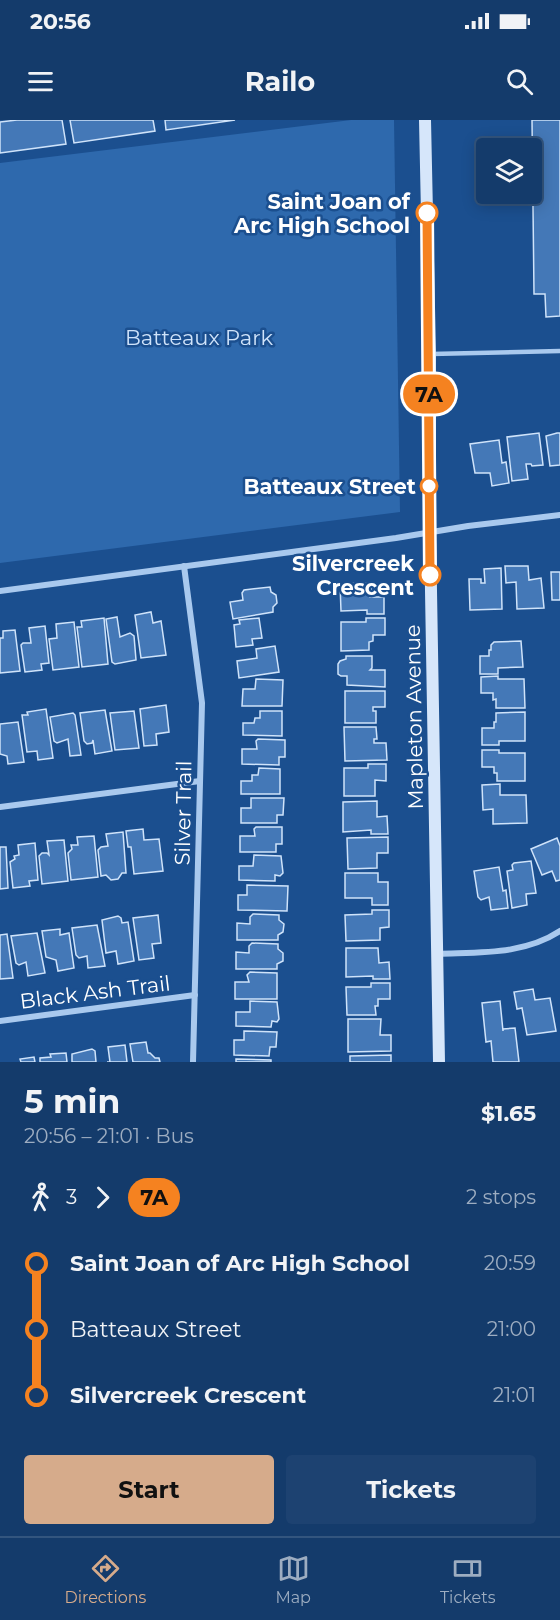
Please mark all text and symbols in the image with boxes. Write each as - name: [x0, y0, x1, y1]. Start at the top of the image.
- text: 20:56: [30, 8, 91, 35]
- icon: menu: [24, 65, 57, 98]
- text: Railo: [245, 65, 315, 98]
- icon: search: [503, 65, 536, 98]
- map controls: [476, 138, 542, 204]
- button: layers: [476, 138, 542, 204]
- place label: Saint Joan of Arc High School: [233, 189, 411, 238]
- marker: Saint Joan of Arc High School: [416, 202, 438, 224]
- park label: Batteaux Park: [125, 325, 274, 350]
- line badge: 7A: [402, 374, 456, 414]
- text: 7A: [415, 382, 443, 407]
- place label: Batteaux Street: [244, 474, 416, 499]
- marker: Batteaux Street: [420, 477, 438, 495]
- place label: Silvercreek Crescent: [292, 551, 414, 600]
- marker: Silvercreek Crescent: [419, 564, 441, 586]
- street label: Mapleton Avenue: [400, 624, 428, 810]
- street label: Silver Trail: [170, 760, 196, 866]
- street label: Black Ash Trail: [18, 970, 172, 1014]
- text: 5 min: [24, 1081, 120, 1121]
- text: $1.65: [481, 1100, 536, 1127]
- text: 20:56 – 21:01 · Bus: [24, 1124, 194, 1148]
- icon: walk: [24, 1181, 57, 1214]
- icon: forward: [86, 1181, 119, 1214]
- text: 3: [66, 1185, 77, 1209]
- text: 7A: [140, 1185, 168, 1210]
- text: 2 stops: [466, 1185, 536, 1209]
- text: Saint Joan of Arc High School: [70, 1250, 410, 1277]
- text: 20:59: [484, 1251, 536, 1275]
- text: Batteaux Street: [70, 1316, 241, 1343]
- text: 21:00: [487, 1317, 536, 1341]
- text: Silvercreek Crescent: [70, 1382, 306, 1409]
- text: 21:01: [493, 1383, 536, 1407]
- button: Start: [24, 1455, 274, 1524]
- button: Tickets: [286, 1455, 536, 1524]
- tab: Directions: [64, 1552, 146, 1607]
- tab: Map: [275, 1552, 311, 1607]
- tab: Tickets: [440, 1552, 496, 1607]

